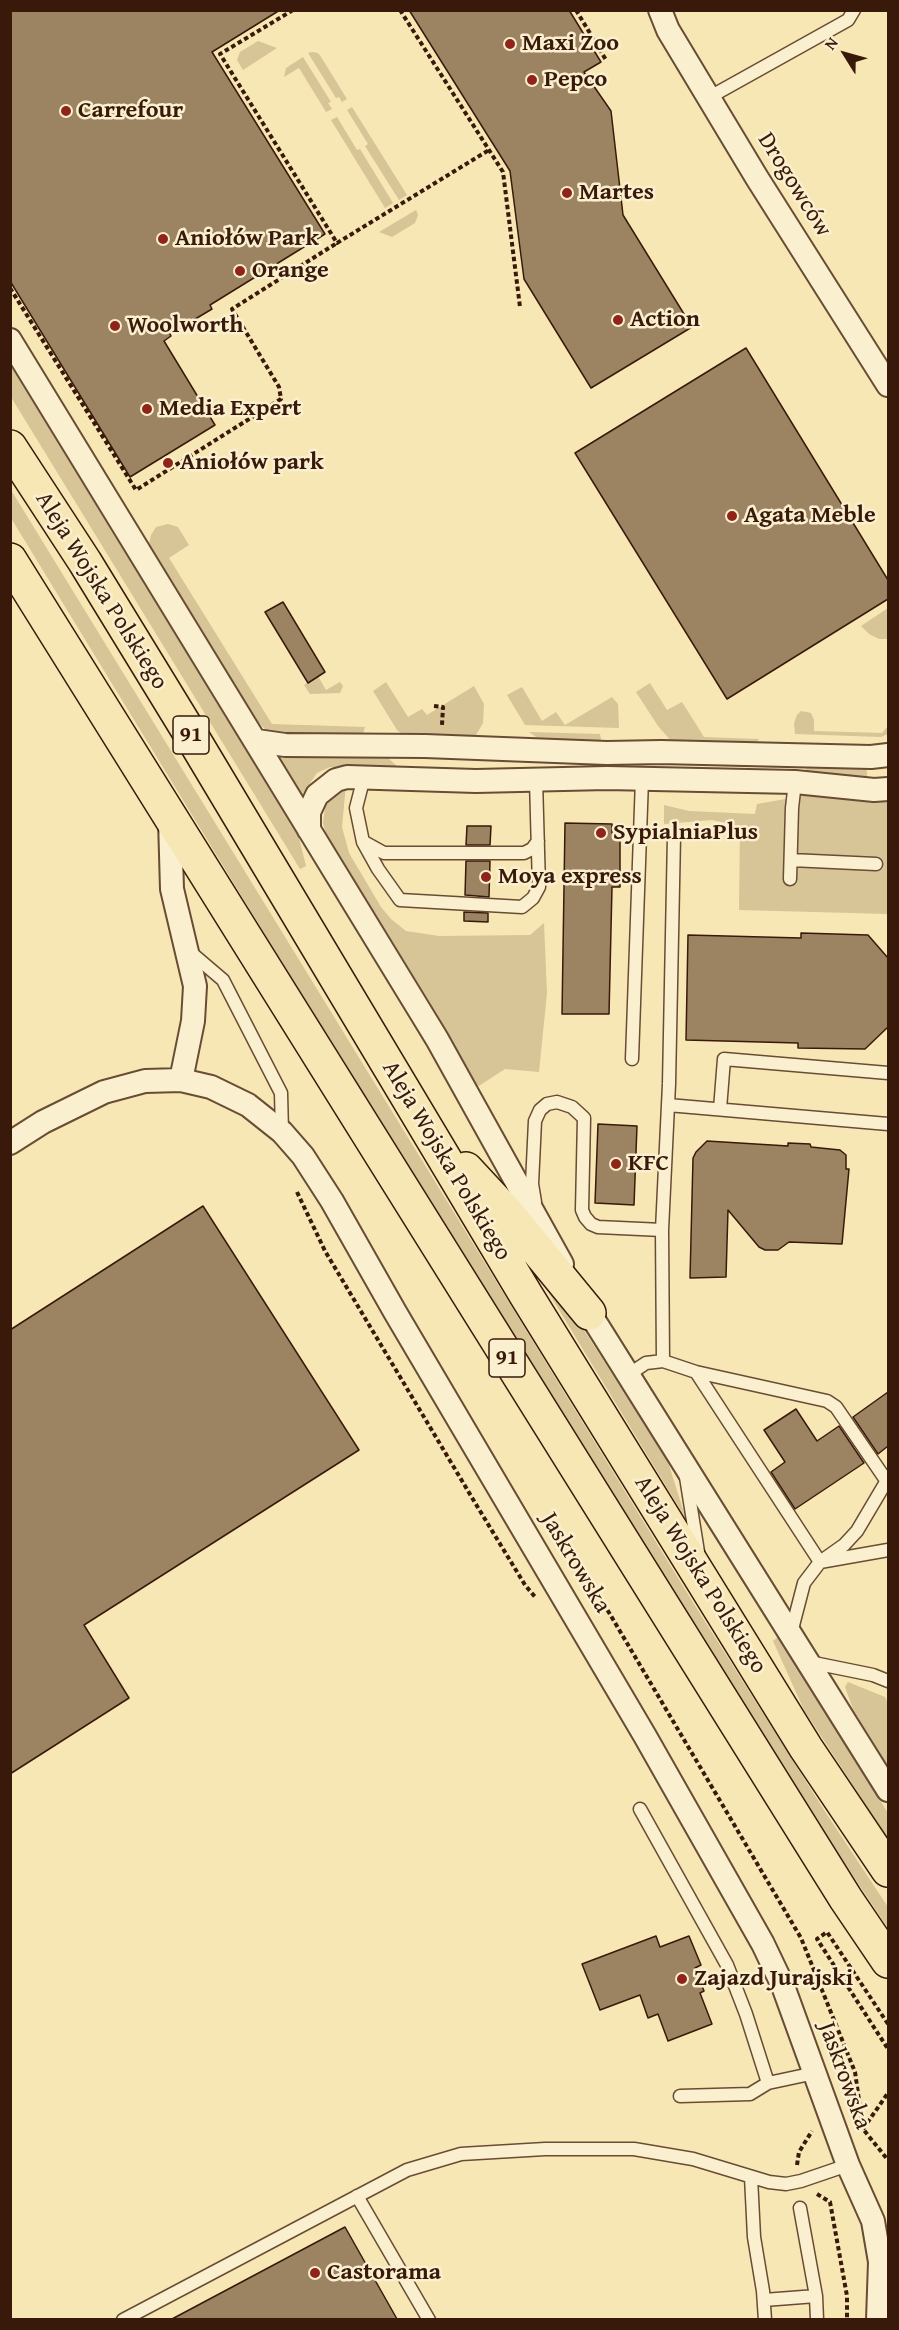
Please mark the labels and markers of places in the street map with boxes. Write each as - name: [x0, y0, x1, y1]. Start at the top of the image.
- place label: Maxi Zoo: [522, 30, 619, 58]
- marker: Maxi Zoo: [503, 37, 517, 51]
- place label: Pepco: [544, 66, 607, 94]
- marker: Pepco: [525, 73, 539, 87]
- place label: Carrefour: [78, 97, 183, 125]
- marker: Carrefour: [59, 104, 73, 118]
- place label: Martes: [579, 179, 654, 207]
- marker: Martes: [560, 186, 574, 200]
- place label: Aniołów Park: [175, 225, 319, 253]
- marker: Aniołów Park: [156, 232, 170, 246]
- place label: Orange: [252, 257, 329, 285]
- marker: Orange: [233, 264, 247, 278]
- place label: Action: [630, 306, 700, 334]
- place label: Woolworth: [127, 312, 243, 340]
- marker: Action: [611, 313, 625, 327]
- marker: Woolworth: [108, 319, 122, 333]
- place label: Media Expert: [159, 395, 301, 423]
- marker: Media Expert: [140, 402, 154, 416]
- place label: Aniołów park: [180, 449, 324, 477]
- marker: Aniołów park: [161, 456, 175, 470]
- place label: Agata Meble: [744, 502, 876, 530]
- marker: Agata Meble: [725, 509, 739, 523]
- place label: SypialniaPlus: [613, 819, 758, 847]
- marker: SypialniaPlus: [594, 826, 608, 840]
- place label: Moya express: [498, 863, 642, 891]
- marker: Moya express: [479, 870, 493, 884]
- place label: KFC: [628, 1150, 669, 1178]
- marker: KFC: [609, 1157, 623, 1171]
- place label: Zajazd Jurajski: [694, 1965, 853, 1993]
- marker: Zajazd Jurajski: [675, 1972, 689, 1986]
- place label: Castorama: [327, 2259, 441, 2287]
- marker: Castorama: [308, 2266, 322, 2280]

